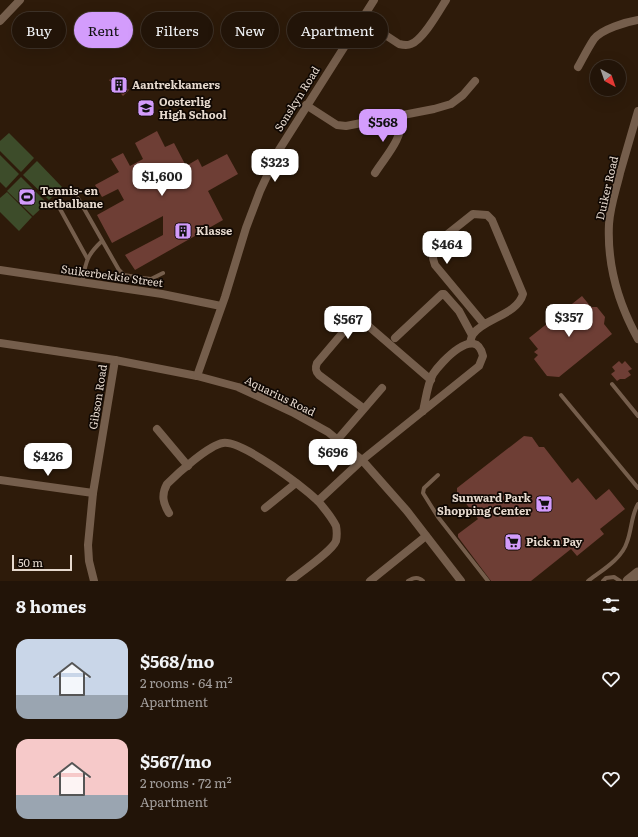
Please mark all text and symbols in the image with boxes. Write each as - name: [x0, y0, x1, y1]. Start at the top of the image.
- chip: Buy: [12, 12, 66, 48]
- chip: Rent: [74, 12, 133, 48]
- chip: Filters: [141, 12, 213, 48]
- chip: New: [221, 12, 279, 48]
- chip: Apartment: [287, 12, 388, 48]
- north arrow: [590, 60, 626, 96]
- map controls: [590, 60, 626, 96]
- street label: Sonskyn Road: [270, 63, 323, 134]
- building icon: Aantrekkamers: [109, 75, 129, 95]
- place label: Aantrekkamers: [132, 76, 220, 92]
- place label: Oosterlig High School: [159, 93, 227, 122]
- school or university icon: Oosterlig High School: [136, 98, 156, 118]
- pin: $568: [359, 109, 407, 143]
- text: $568: [368, 112, 398, 131]
- pin: $323: [251, 149, 299, 183]
- text: $323: [261, 152, 290, 171]
- street label: Duiker Road: [591, 154, 621, 221]
- pin: $1,600: [129, 163, 195, 197]
- text: $1,600: [142, 166, 182, 185]
- place label: Tennis- en netbalbane: [40, 182, 103, 211]
- sports icon: Tennis- en netbalbane: [17, 187, 37, 207]
- building icon: Klasse: [173, 221, 193, 241]
- place label: Klasse: [196, 222, 232, 238]
- pin: $464: [423, 231, 471, 265]
- text: $464: [431, 234, 463, 253]
- street label: Suikerbekkie Street: [60, 260, 165, 290]
- pin: $357: [545, 304, 593, 338]
- pin: $567: [324, 306, 372, 340]
- text: $357: [555, 307, 583, 326]
- text: $567: [333, 309, 363, 328]
- street label: Gibson Road: [84, 363, 110, 431]
- street label: Aquarius Road: [242, 371, 319, 419]
- pin: $696: [309, 439, 357, 473]
- text: $696: [318, 442, 348, 461]
- pin: $426: [24, 443, 72, 477]
- text: $426: [33, 446, 63, 465]
- place label: Sunward Park Shopping Center: [437, 489, 532, 518]
- supermarket icon: Sunward Park Shopping Center: [534, 494, 554, 514]
- supermarket icon: Pick n Pay: [503, 532, 523, 552]
- place label: Pick n Pay: [526, 533, 582, 549]
- scale bar: [12, 553, 72, 572]
- text: 50 m: [18, 554, 43, 570]
- text: 8 homes: [16, 593, 86, 618]
- icon: filters: [600, 594, 622, 616]
- text: $568/mo: [140, 648, 214, 673]
- icon: home: [48, 655, 96, 703]
- icon: heart: [600, 668, 622, 690]
- text: 2 rooms · 64 m²: [140, 673, 233, 692]
- text: Apartment: [140, 692, 208, 711]
- text: $567/mo: [140, 748, 212, 773]
- icon: home: [48, 755, 96, 803]
- icon: heart: [600, 768, 622, 790]
- text: 2 rooms · 72 m²: [140, 773, 232, 792]
- text: Apartment: [140, 792, 208, 811]

